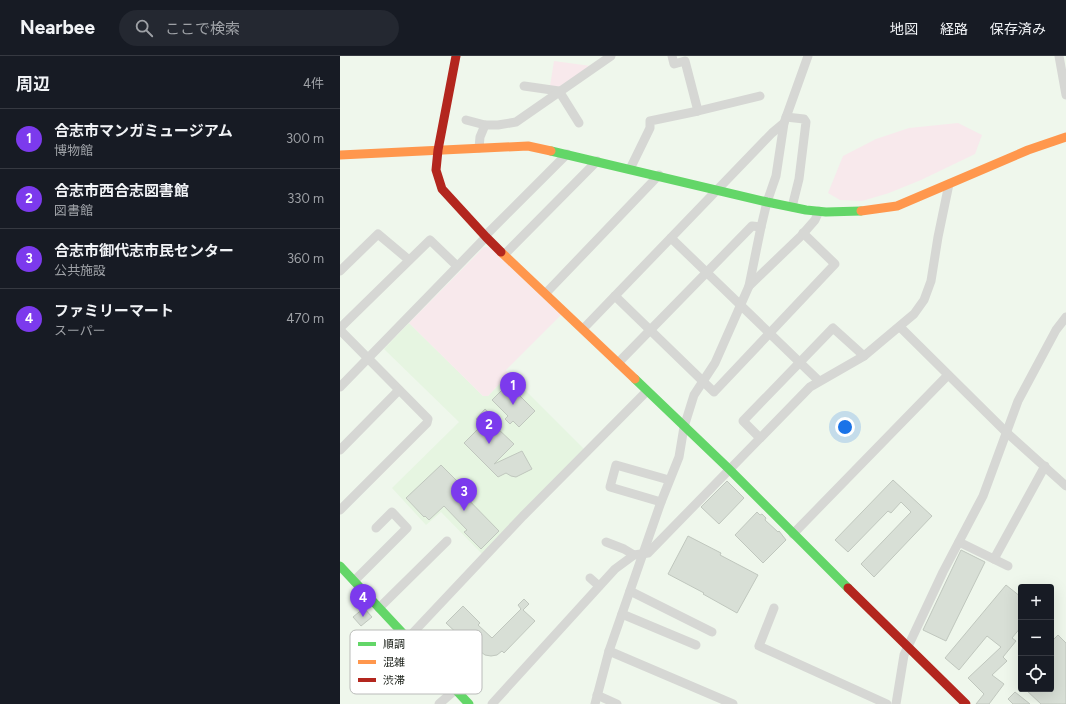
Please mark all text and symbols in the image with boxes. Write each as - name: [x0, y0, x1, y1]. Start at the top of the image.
- search box: [119, 10, 399, 46]
- text: Nearbee: [20, 16, 95, 39]
- icon: search: [133, 17, 155, 39]
- text: ここで検索: [165, 20, 240, 38]
- text: 地図: [890, 21, 918, 38]
- text: 経路: [940, 21, 968, 38]
- text: 保存済み: [990, 21, 1046, 38]
- text: 周辺: [16, 74, 50, 94]
- text: 4件: [303, 76, 324, 91]
- text: 合志市マンガミュージアム: [54, 122, 233, 140]
- text: 1: [26, 131, 32, 146]
- text: 300 m: [286, 131, 324, 146]
- text: 博物館: [54, 143, 93, 158]
- text: 合志市西合志図書館: [54, 182, 189, 200]
- text: 2: [25, 191, 33, 206]
- text: 330 m: [287, 191, 324, 206]
- text: 図書館: [54, 203, 93, 218]
- text: 合志市御代志市民センター: [54, 242, 234, 260]
- text: 3: [25, 251, 33, 266]
- text: 360 m: [287, 251, 324, 266]
- text: 公共施設: [54, 263, 106, 278]
- text: ファミリーマート: [54, 302, 174, 320]
- text: 4: [25, 311, 33, 326]
- text: 470 m: [286, 311, 324, 326]
- text: スーパー: [54, 323, 106, 338]
- pin: 1: [500, 372, 526, 405]
- pin: 2: [476, 411, 502, 444]
- your location: [835, 417, 855, 437]
- pin: 3: [451, 478, 477, 511]
- pin: 4: [350, 584, 376, 617]
- map controls: [1018, 584, 1054, 692]
- button: +: [1018, 584, 1054, 620]
- button: −: [1018, 620, 1054, 656]
- legend: [350, 630, 482, 694]
- text: 順調: [383, 638, 405, 651]
- text: 混雑: [383, 656, 405, 669]
- button: locate: [1018, 656, 1054, 692]
- text: 渋滞: [383, 674, 405, 687]

